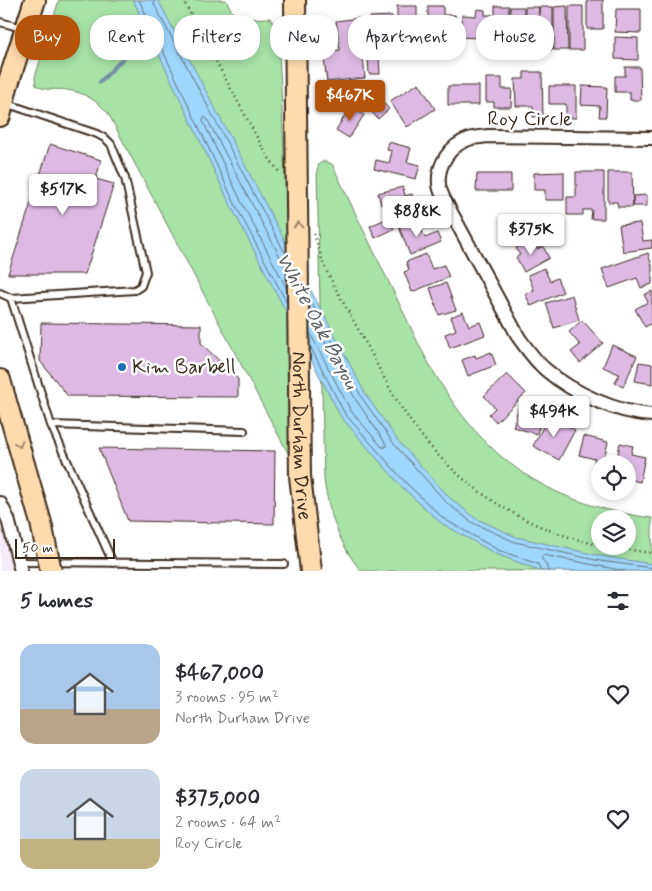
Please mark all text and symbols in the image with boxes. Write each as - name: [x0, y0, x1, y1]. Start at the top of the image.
- chip: Buy: [15, 15, 80, 60]
- chip: Rent: [90, 15, 164, 60]
- chip: Filters: [174, 15, 260, 60]
- chip: New: [270, 15, 338, 60]
- chip: Apartment: [348, 15, 466, 60]
- chip: House: [476, 15, 554, 60]
- pin: $467K: [315, 80, 385, 122]
- text: $467K: [326, 85, 374, 106]
- street label: Roy Circle: [488, 106, 572, 133]
- pin: $517K: [28, 174, 98, 216]
- text: $517K: [40, 179, 86, 200]
- pin: $888K: [382, 196, 452, 238]
- text: $888K: [393, 201, 441, 222]
- pin: $375K: [496, 214, 566, 256]
- text: $375K: [509, 219, 553, 240]
- one-way arrow: [293, 221, 303, 229]
- water label: White Oak Bayou: [269, 248, 365, 395]
- street label: North Durham Drive: [285, 351, 319, 522]
- place label: Kim Barbell: [132, 354, 236, 381]
- marker: Kim Barbell: [116, 361, 128, 373]
- pin: $494K: [519, 396, 589, 438]
- text: $494K: [530, 401, 578, 422]
- one-way arrow: [13, 440, 23, 448]
- map controls: [591, 455, 636, 555]
- button: locate: [591, 455, 636, 500]
- button: layers: [591, 510, 636, 555]
- scale bar: [15, 536, 115, 559]
- text: 50 m: [22, 539, 53, 557]
- text: 5 homes: [20, 587, 93, 615]
- icon: filters: [604, 587, 632, 615]
- text: $467,000: [175, 659, 264, 687]
- icon: home: [60, 664, 120, 724]
- icon: heart: [604, 680, 632, 708]
- text: 3 rooms · 95 m²: [175, 687, 279, 708]
- text: North Durham Drive: [175, 708, 310, 729]
- text: $375,000: [175, 784, 260, 812]
- icon: home: [60, 789, 120, 849]
- icon: heart: [604, 805, 632, 833]
- text: 2 rooms · 64 m²: [175, 812, 281, 833]
- text: Roy Circle: [175, 833, 243, 854]

